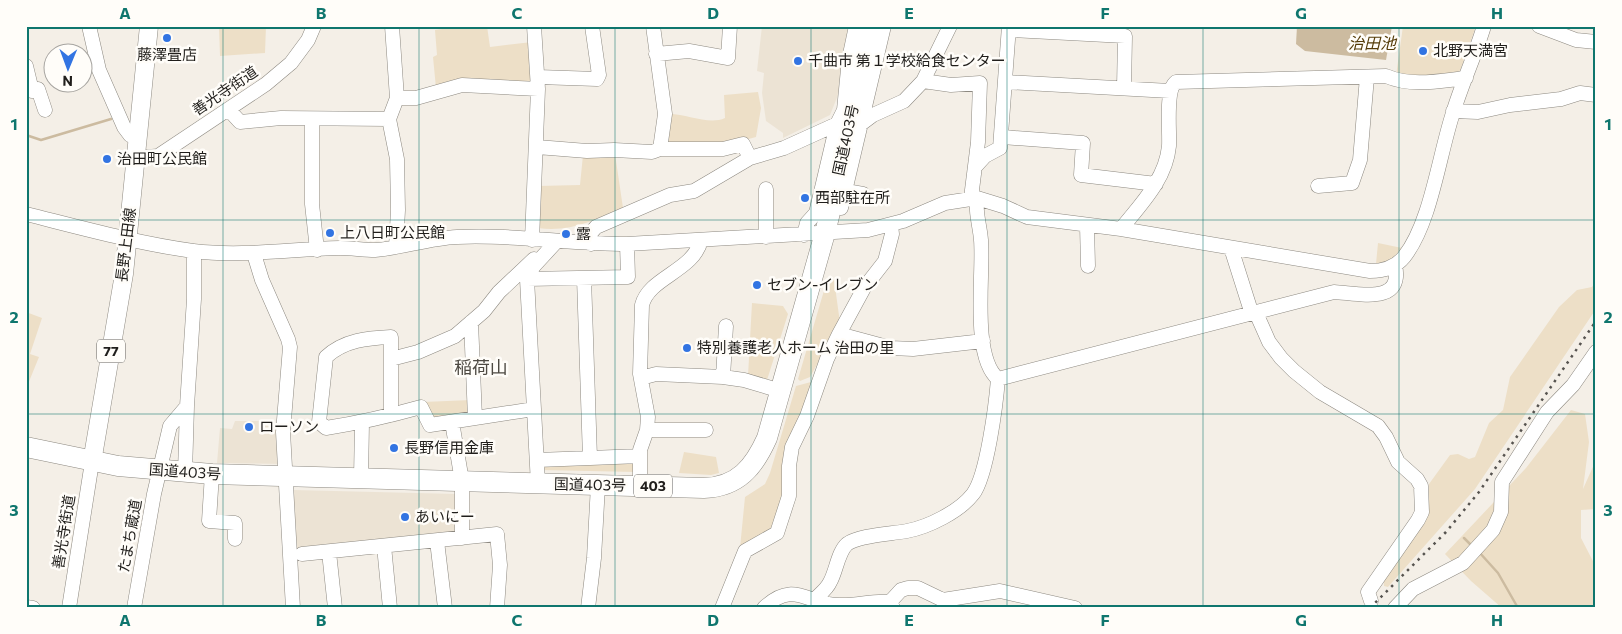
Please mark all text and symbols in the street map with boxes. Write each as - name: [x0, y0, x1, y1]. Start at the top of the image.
- text: A: [119, 3, 131, 22]
- text: B: [316, 3, 327, 22]
- text: C: [512, 3, 523, 22]
- text: D: [707, 3, 719, 22]
- text: E: [904, 3, 914, 22]
- text: F: [1100, 3, 1110, 22]
- text: G: [1295, 3, 1307, 22]
- text: H: [1491, 3, 1503, 22]
- marker: 藤澤畳店: [161, 32, 173, 44]
- water label: 治田池: [1348, 33, 1398, 52]
- place label: 北野天満宮: [1433, 41, 1508, 59]
- north arrow: [42, 42, 92, 92]
- place label: 藤澤畳店: [137, 45, 197, 63]
- marker: 北野天満宮: [1417, 45, 1429, 57]
- place label: 千曲市 第１学校給食センター: [808, 51, 1006, 69]
- marker: 千曲市 第１学校給食センター: [792, 55, 804, 67]
- street label: 善光寺街道: [188, 62, 261, 119]
- text: N: [62, 73, 73, 90]
- street label: 国道403号: [829, 103, 861, 177]
- text: 1: [10, 114, 18, 133]
- text: 1: [1604, 114, 1612, 133]
- place label: 治田町公民館: [117, 149, 207, 167]
- marker: 治田町公民館: [101, 153, 113, 165]
- place label: 西部駐在所: [815, 188, 890, 206]
- marker: 西部駐在所: [799, 192, 811, 204]
- street label: 長野上田線: [112, 207, 139, 283]
- place label: 上八日町公民館: [340, 223, 445, 241]
- place label: 露: [576, 224, 591, 242]
- marker: 上八日町公民館: [324, 227, 336, 239]
- marker: 露: [560, 228, 572, 240]
- place label: セブン-イレブン: [767, 275, 878, 293]
- marker: セブン-イレブン: [751, 279, 763, 291]
- text: 2: [9, 307, 19, 326]
- text: 2: [1603, 307, 1613, 326]
- place label: 特別養護老人ホーム 治田の里: [697, 338, 894, 356]
- road number: 77: [97, 340, 125, 362]
- marker: 特別養護老人ホーム 治田の里: [681, 342, 693, 354]
- district label: 稲荷山: [454, 356, 508, 378]
- place label: ローソン: [259, 417, 319, 435]
- marker: ローソン: [243, 421, 255, 433]
- place label: 長野信用金庫: [404, 438, 494, 456]
- marker: 長野信用金庫: [388, 442, 400, 454]
- street label: 国道403号: [148, 460, 222, 483]
- street label: 国道403号: [554, 474, 626, 494]
- road number: 403: [634, 474, 672, 498]
- street label: 善光寺街道: [48, 493, 78, 570]
- street label: たまち蔵道: [114, 498, 144, 574]
- text: 3: [9, 500, 19, 519]
- text: 3: [1603, 500, 1613, 519]
- place label: あいにー: [415, 507, 475, 525]
- marker: あいにー: [399, 511, 411, 523]
- text: A: [119, 610, 131, 629]
- text: B: [316, 610, 327, 629]
- text: C: [512, 610, 523, 629]
- text: D: [707, 610, 719, 629]
- text: E: [904, 610, 914, 629]
- text: F: [1100, 610, 1110, 629]
- text: G: [1295, 610, 1307, 629]
- text: H: [1491, 610, 1503, 629]

